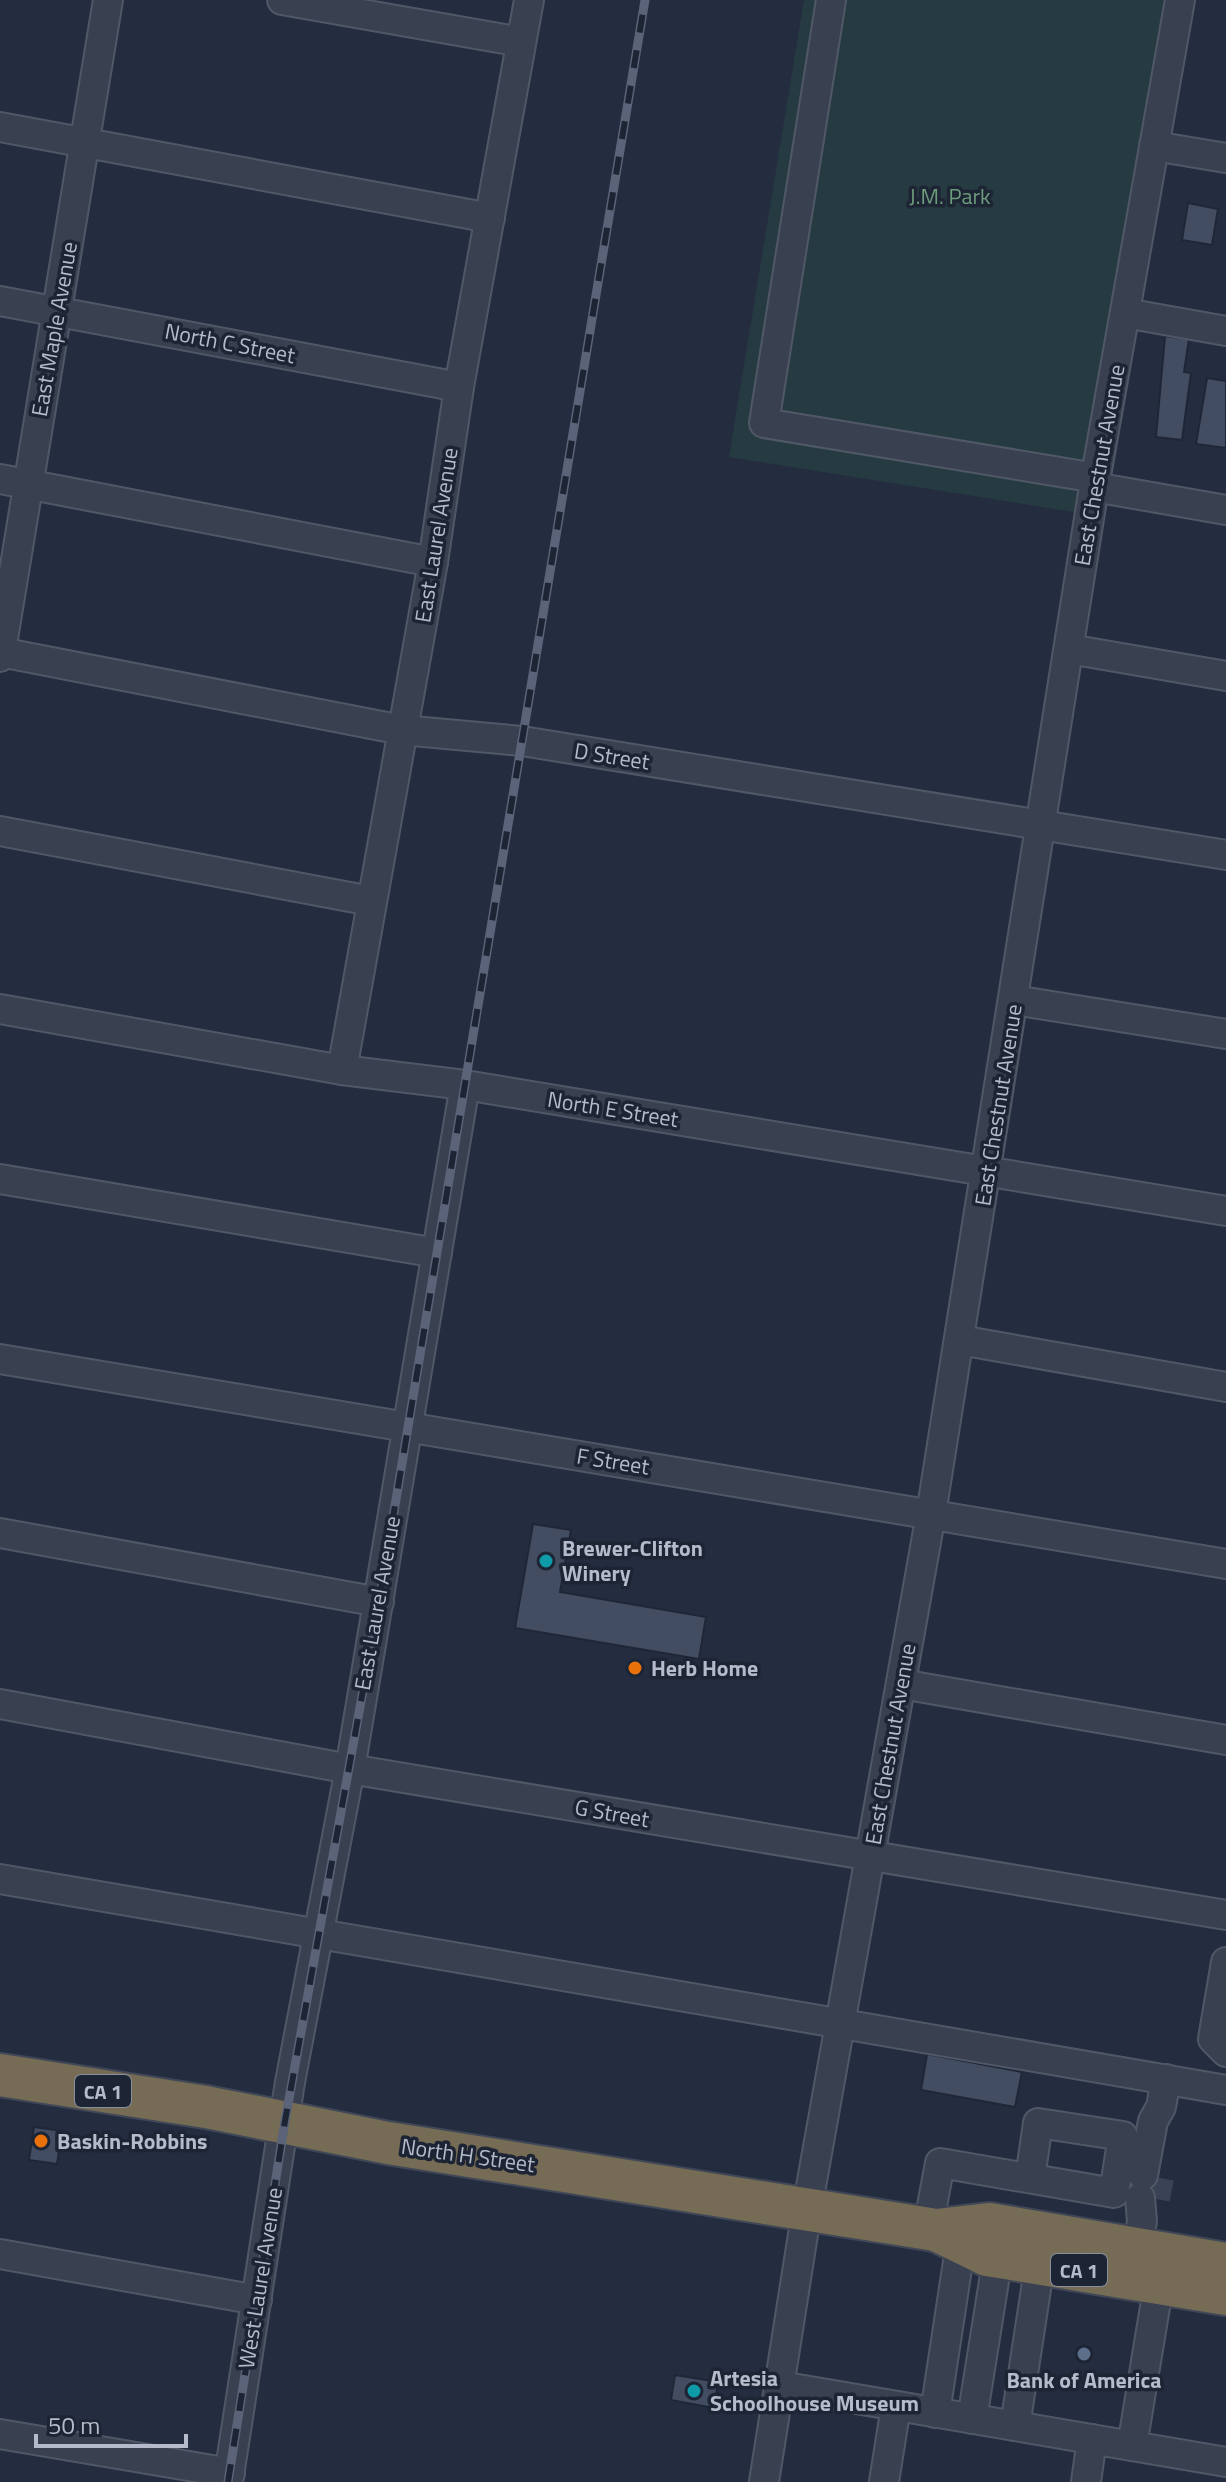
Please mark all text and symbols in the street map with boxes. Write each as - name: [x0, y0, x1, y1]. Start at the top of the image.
- park label: J.M. Park: [909, 179, 991, 213]
- street label: East Maple Avenue: [22, 239, 86, 419]
- street label: North C Street: [162, 314, 298, 372]
- street label: East Chestnut Avenue: [1065, 362, 1133, 568]
- street label: East Laurel Avenue: [405, 445, 467, 625]
- street label: D Street: [572, 733, 652, 779]
- street label: East Chestnut Avenue: [965, 1002, 1031, 1208]
- street label: North E Street: [545, 1082, 681, 1136]
- street label: F Street: [574, 1438, 652, 1484]
- street label: East Laurel Avenue: [345, 1513, 409, 1693]
- place label: Brewer-Clifton Winery: [562, 1531, 703, 1590]
- marker: Brewer-Clifton Winery: [537, 1552, 555, 1570]
- street label: East Chestnut Avenue: [856, 1641, 924, 1847]
- place label: Herb Home: [651, 1651, 758, 1685]
- marker: Herb Home: [626, 1659, 644, 1677]
- street label: G Street: [572, 1790, 652, 1836]
- road number: CA 1: [75, 2075, 131, 2107]
- place label: Baskin-Robbins: [57, 2124, 208, 2158]
- street label: North H Street: [399, 2129, 537, 2181]
- marker: Baskin-Robbins: [32, 2132, 50, 2150]
- street label: West Laurel Avenue: [229, 2185, 291, 2371]
- road number: CA 1: [1051, 2254, 1107, 2286]
- marker: Bank of America: [1075, 2345, 1093, 2363]
- place label: Artesia Schoolhouse Museum: [710, 2361, 919, 2420]
- place label: Bank of America: [1006, 2363, 1162, 2397]
- marker: Artesia Schoolhouse Museum: [685, 2382, 703, 2400]
- scale bar: [36, 2398, 186, 2448]
- text: 50 m: [48, 2407, 100, 2443]

